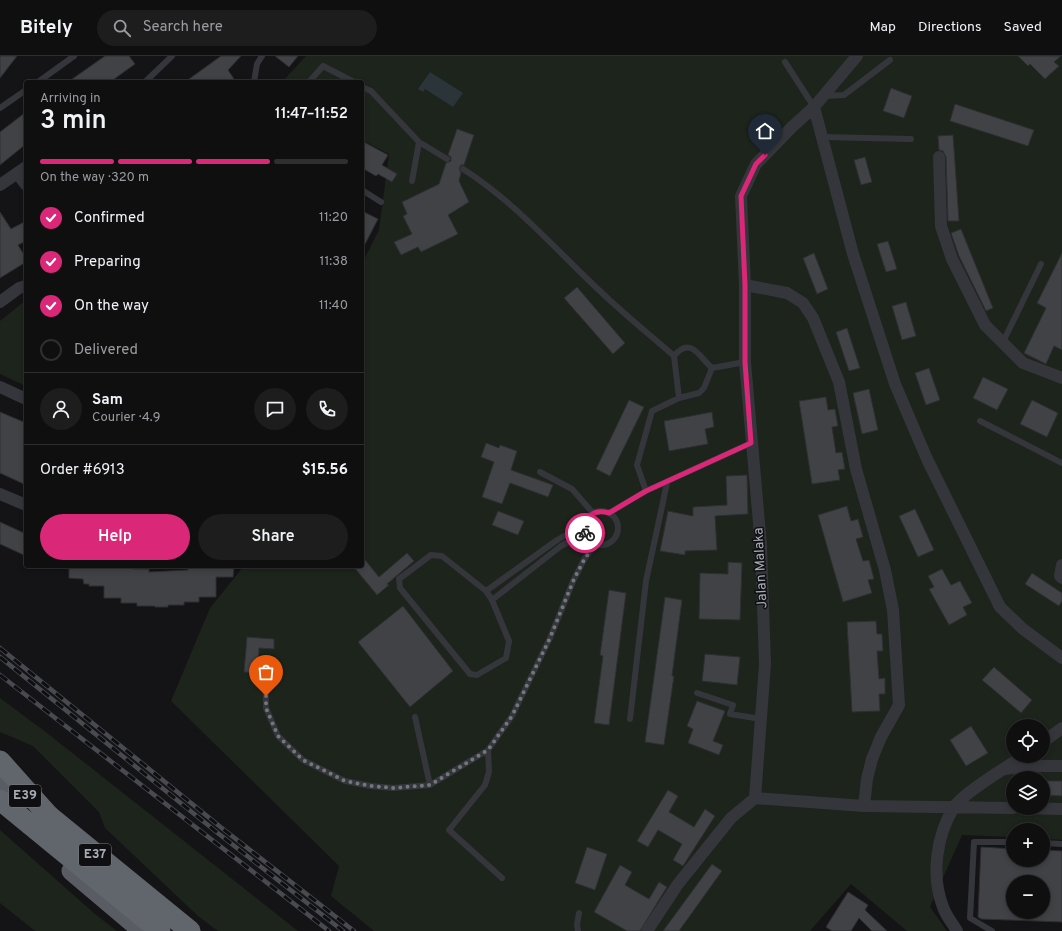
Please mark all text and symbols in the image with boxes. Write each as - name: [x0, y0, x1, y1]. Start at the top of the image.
- search box: [97, 10, 377, 46]
- text: Bitely: [20, 16, 73, 40]
- icon: search: [111, 17, 133, 39]
- text: Search here: [143, 18, 223, 37]
- text: Map: [870, 19, 896, 36]
- text: Directions: [918, 19, 982, 36]
- text: Saved: [1004, 19, 1042, 36]
- text: Arriving in: [40, 91, 101, 107]
- text: 3 min: [40, 105, 107, 138]
- text: 11:47–11:52: [275, 105, 348, 124]
- pin: [748, 114, 782, 155]
- icon: home: [754, 120, 776, 142]
- text: On the way · 320 m: [40, 170, 149, 186]
- icon: check: [40, 207, 62, 229]
- text: Confirmed: [74, 209, 145, 228]
- text: 11:20: [319, 210, 348, 226]
- icon: check: [40, 251, 62, 273]
- text: Preparing: [74, 253, 141, 272]
- text: 11:38: [320, 254, 348, 270]
- icon: check: [40, 295, 62, 317]
- text: On the way: [74, 297, 149, 316]
- text: 11:40: [319, 298, 348, 314]
- text: Delivered: [74, 341, 138, 360]
- button: person: [40, 388, 82, 430]
- button: chat: [254, 388, 296, 430]
- button: phone: [306, 388, 348, 430]
- text: Sam: [92, 391, 123, 410]
- text: Courier · 4.9: [92, 410, 160, 426]
- text: Order #6913: [40, 461, 125, 480]
- text: $15.56: [302, 461, 348, 480]
- courier: [565, 513, 605, 553]
- button: Help: [40, 514, 190, 560]
- button: Share: [198, 514, 348, 560]
- icon: bike: [574, 522, 596, 544]
- street label: Jalan Malaka: [750, 527, 772, 609]
- pin: [249, 655, 283, 696]
- icon: bag: [255, 661, 277, 683]
- map controls: [1006, 719, 1050, 919]
- button: locate: [1006, 719, 1050, 763]
- button: layers: [1006, 771, 1050, 815]
- road number: E39: [9, 785, 41, 807]
- button: +: [1006, 823, 1050, 867]
- road number: E37: [79, 844, 111, 866]
- button: −: [1006, 875, 1050, 919]

